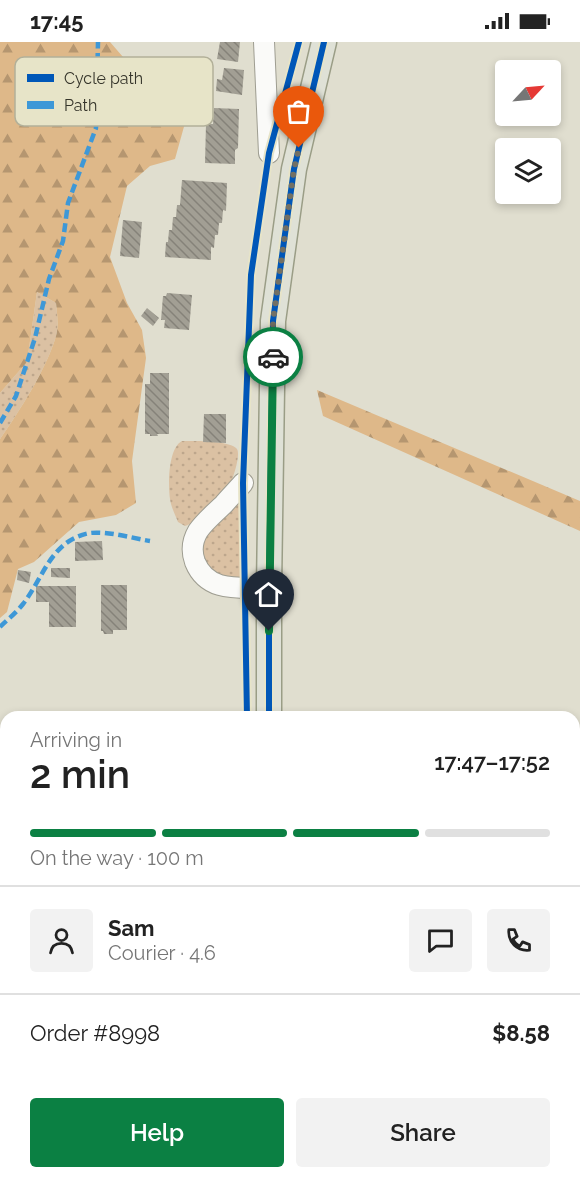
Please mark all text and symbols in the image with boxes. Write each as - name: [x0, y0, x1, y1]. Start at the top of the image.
- text: 17:45: [30, 8, 83, 34]
- legend: [15, 57, 213, 126]
- north arrow: [495, 60, 561, 126]
- map controls: [495, 60, 561, 204]
- text: Cycle path: [64, 69, 143, 88]
- pin: [273, 86, 324, 148]
- icon: bag: [282, 95, 315, 128]
- text: Path: [64, 96, 97, 115]
- button: layers: [495, 138, 561, 204]
- courier: [243, 327, 303, 387]
- icon: car: [257, 341, 290, 374]
- pin: [243, 569, 294, 631]
- icon: home: [252, 578, 285, 611]
- text: Arriving in: [30, 728, 122, 752]
- text: 17:47–17:52: [434, 749, 550, 775]
- text: 2 min: [30, 751, 130, 797]
- text: On the way · 100 m: [30, 846, 204, 870]
- button: person: [30, 909, 93, 972]
- button: chat: [409, 909, 472, 972]
- button: phone: [487, 909, 550, 972]
- text: Sam: [108, 915, 155, 941]
- text: Courier · 4.6: [108, 941, 216, 965]
- text: Order #8998: [30, 1020, 160, 1046]
- text: $8.58: [492, 1020, 550, 1046]
- button: Help: [30, 1098, 284, 1167]
- button: Share: [296, 1098, 550, 1167]

